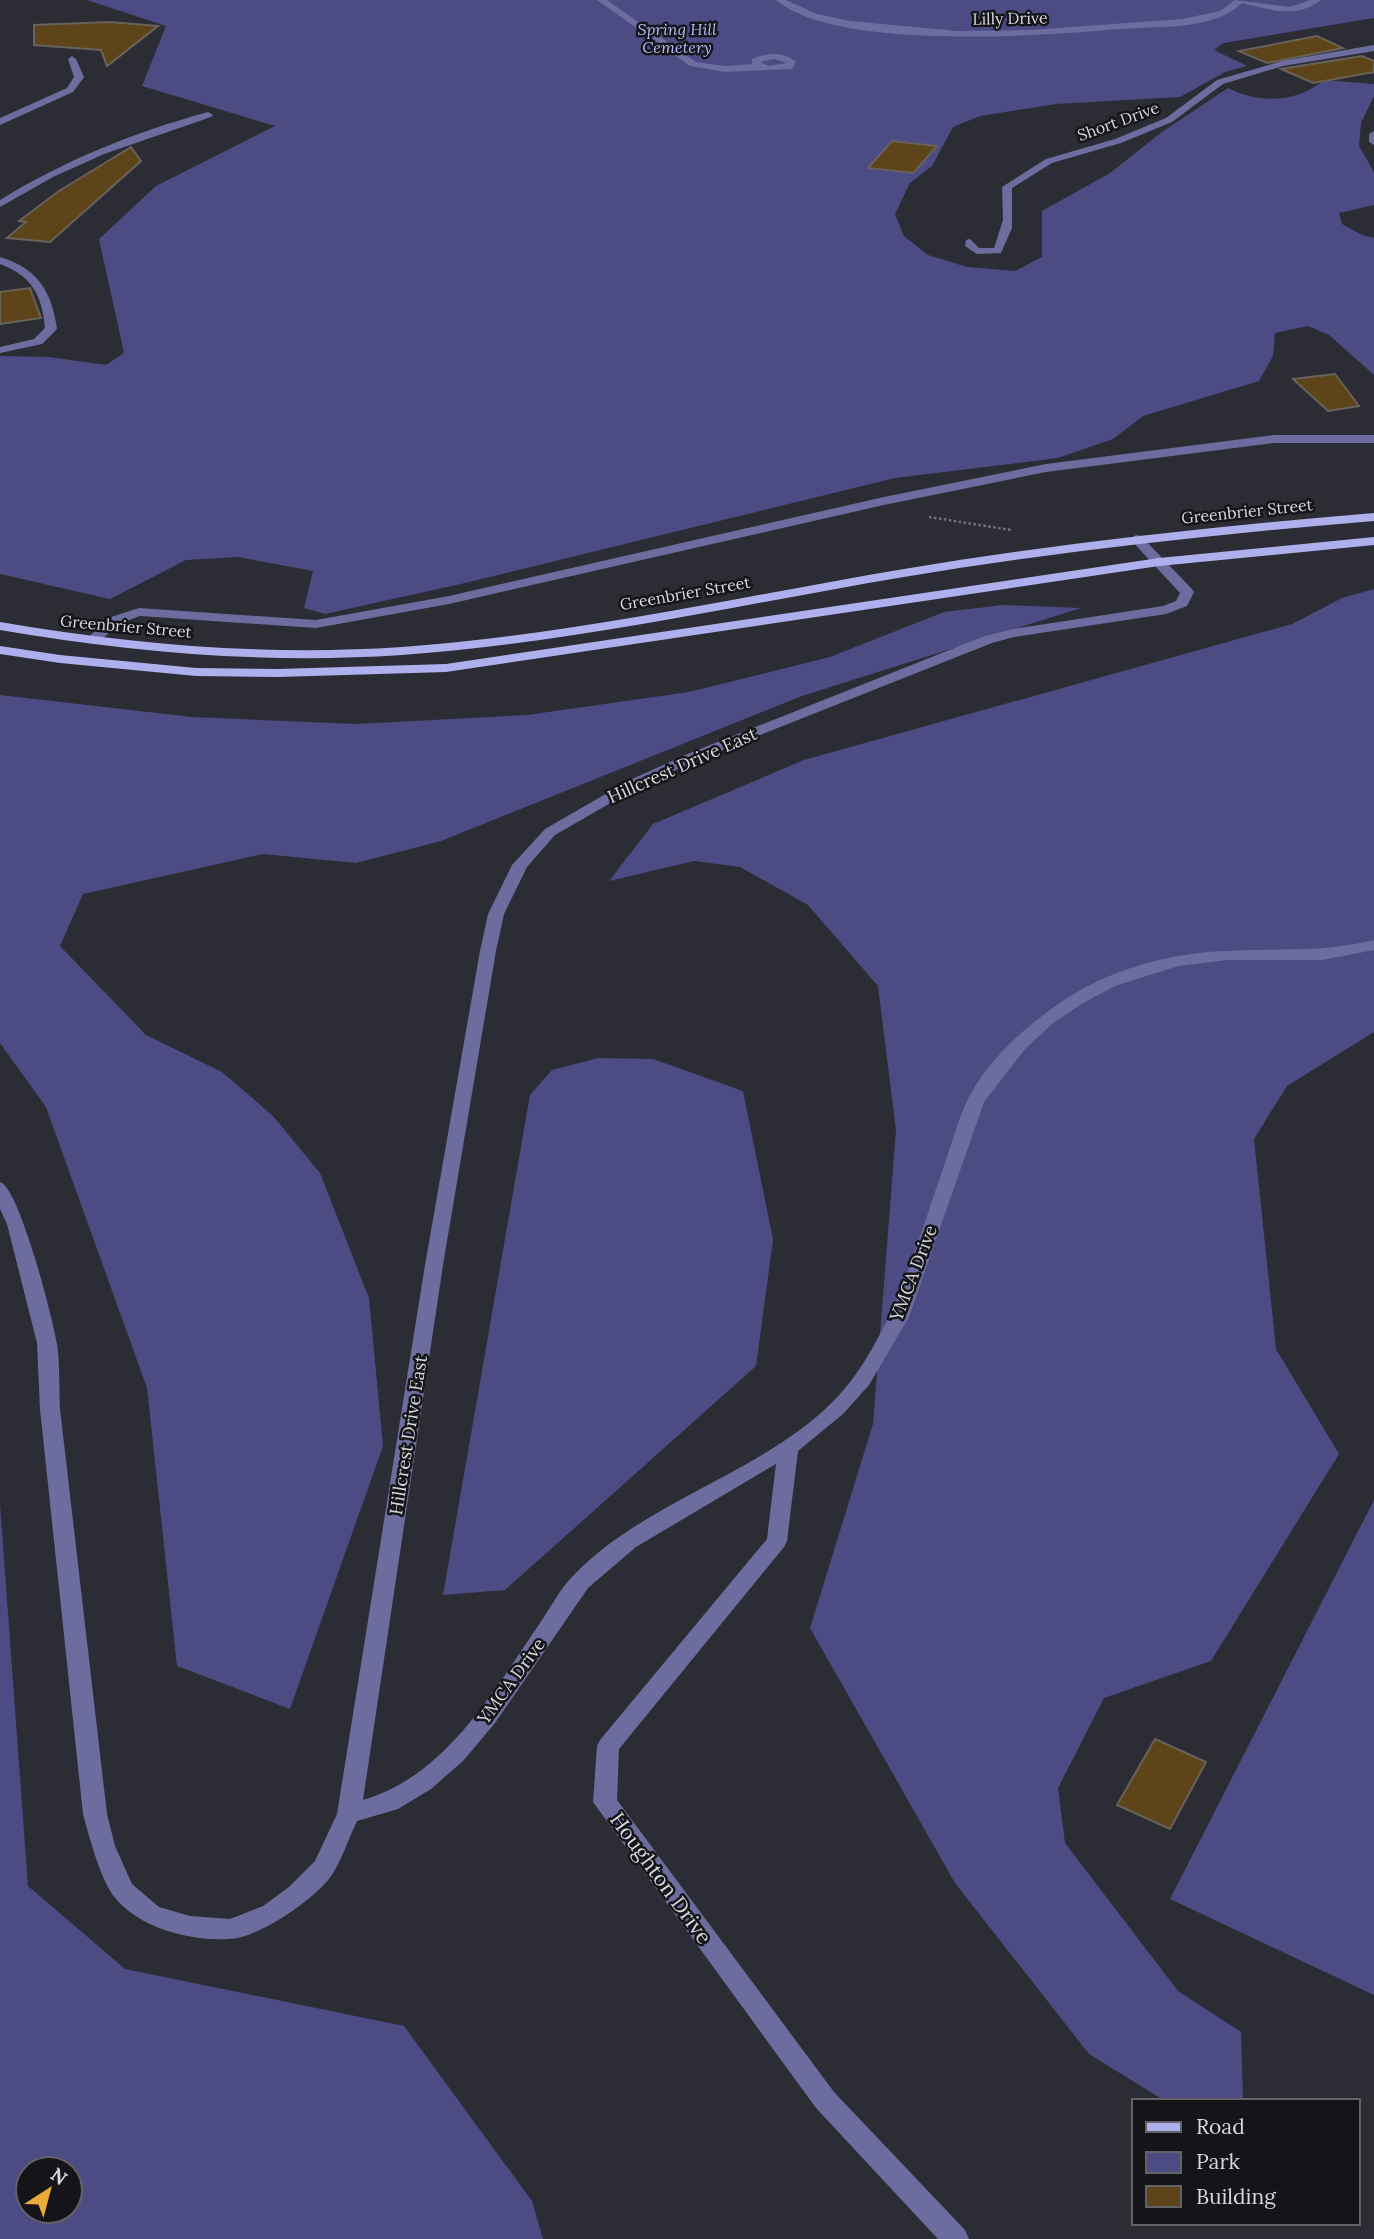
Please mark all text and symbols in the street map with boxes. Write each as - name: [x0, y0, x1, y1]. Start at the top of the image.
- street label: Lilly Drive: [972, 7, 1048, 29]
- park label: Spring Hill Cemetery: [637, 19, 717, 57]
- street label: Short Drive: [1074, 97, 1162, 145]
- street label: Greenbrier Street: [1180, 494, 1314, 528]
- street label: Greenbrier Street: [618, 572, 752, 614]
- street label: Greenbrier Street: [59, 610, 193, 642]
- street label: Hillcrest Drive East: [604, 722, 760, 808]
- street label: YMCA Drive: [884, 1221, 942, 1325]
- street label: Hillcrest Drive East: [384, 1353, 432, 1516]
- street label: YMCA Drive: [471, 1633, 550, 1730]
- street label: Houghton Drive: [604, 1807, 718, 1949]
- legend: [1132, 2099, 1360, 2225]
- text: Road: [1196, 2113, 1245, 2140]
- text: Park: [1196, 2148, 1240, 2175]
- north arrow: [14, 2155, 84, 2225]
- text: N: [46, 2162, 72, 2190]
- text: Building: [1196, 2183, 1276, 2210]

